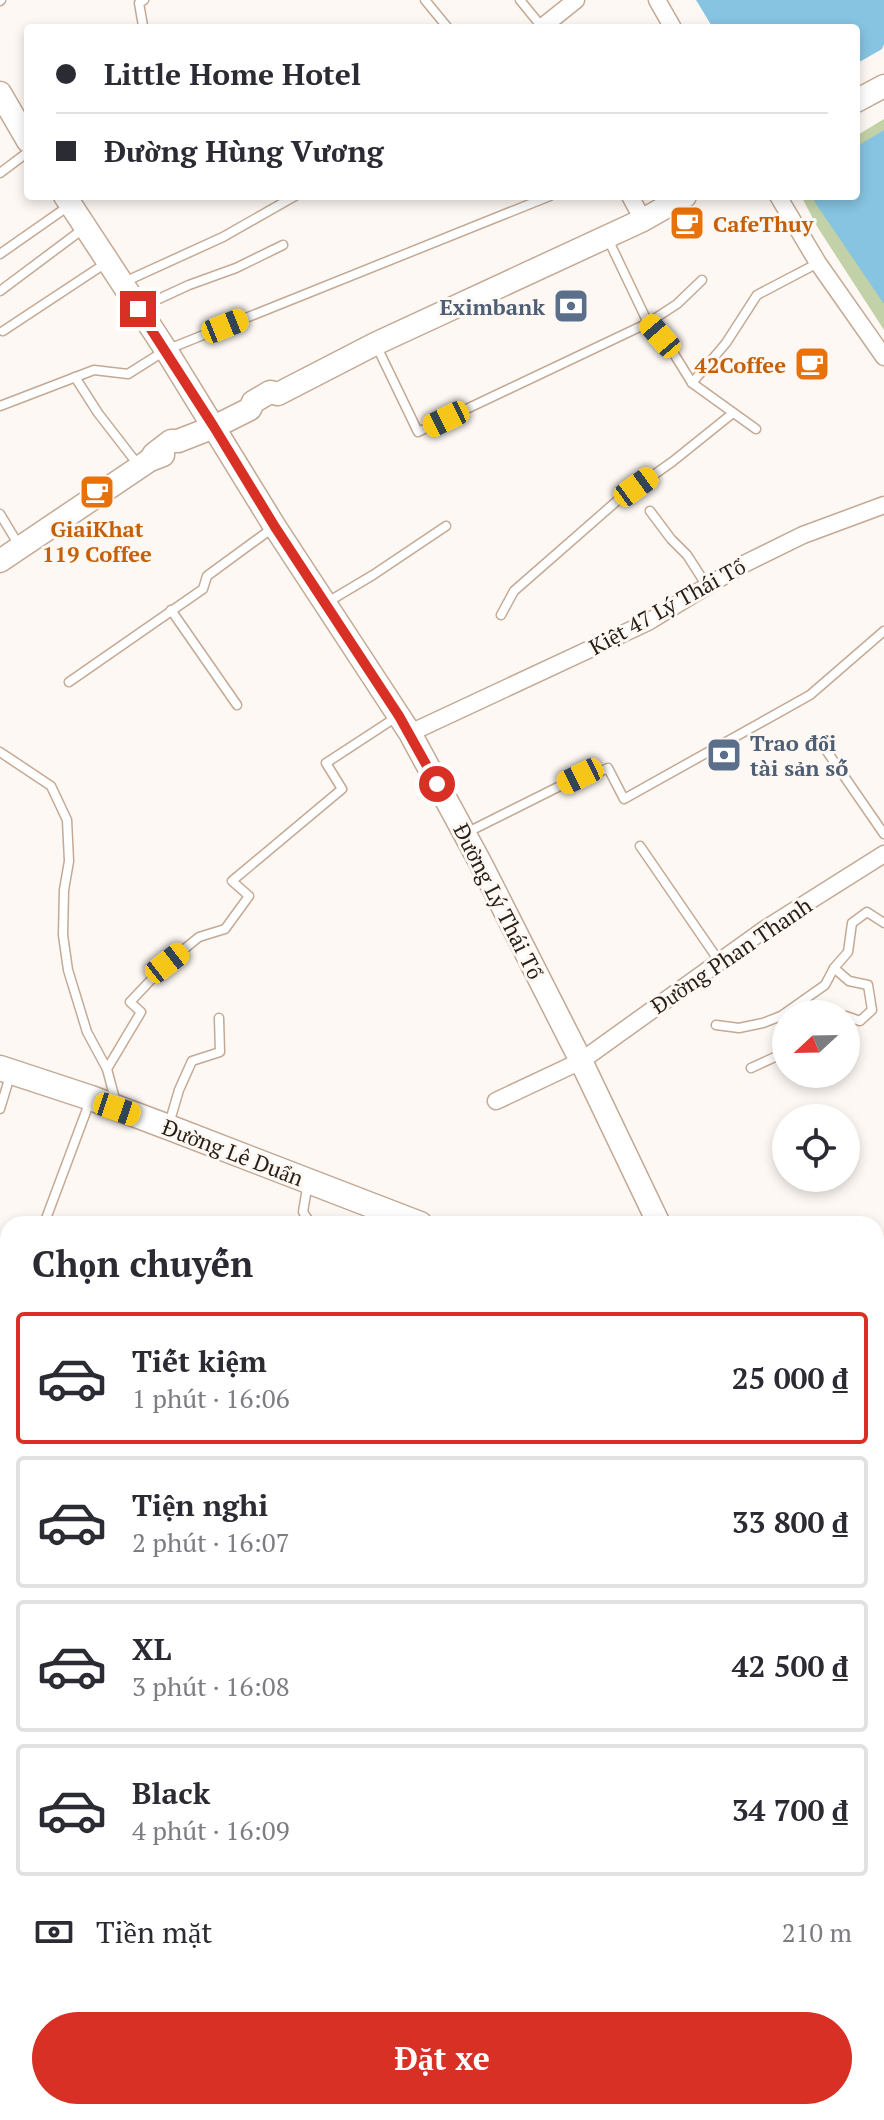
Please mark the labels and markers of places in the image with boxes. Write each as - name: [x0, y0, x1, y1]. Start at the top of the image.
- cafe icon: CafeThuy: [668, 204, 706, 242]
- place label: CafeThuy: [713, 209, 814, 238]
- bank icon: Eximbank: [552, 287, 590, 325]
- place label: Eximbank: [440, 292, 545, 321]
- cafe icon: 42Coffee: [793, 345, 831, 383]
- place label: 42Coffee: [695, 350, 786, 379]
- cafe icon: GiaiKhat 119 Coffee: [78, 473, 116, 511]
- place label: GiaiKhat 119 Coffee: [42, 514, 152, 568]
- place label: Trao đổi tài sản số: [750, 728, 848, 782]
- bank icon: Trao đổi tài sản số: [705, 736, 743, 774]

